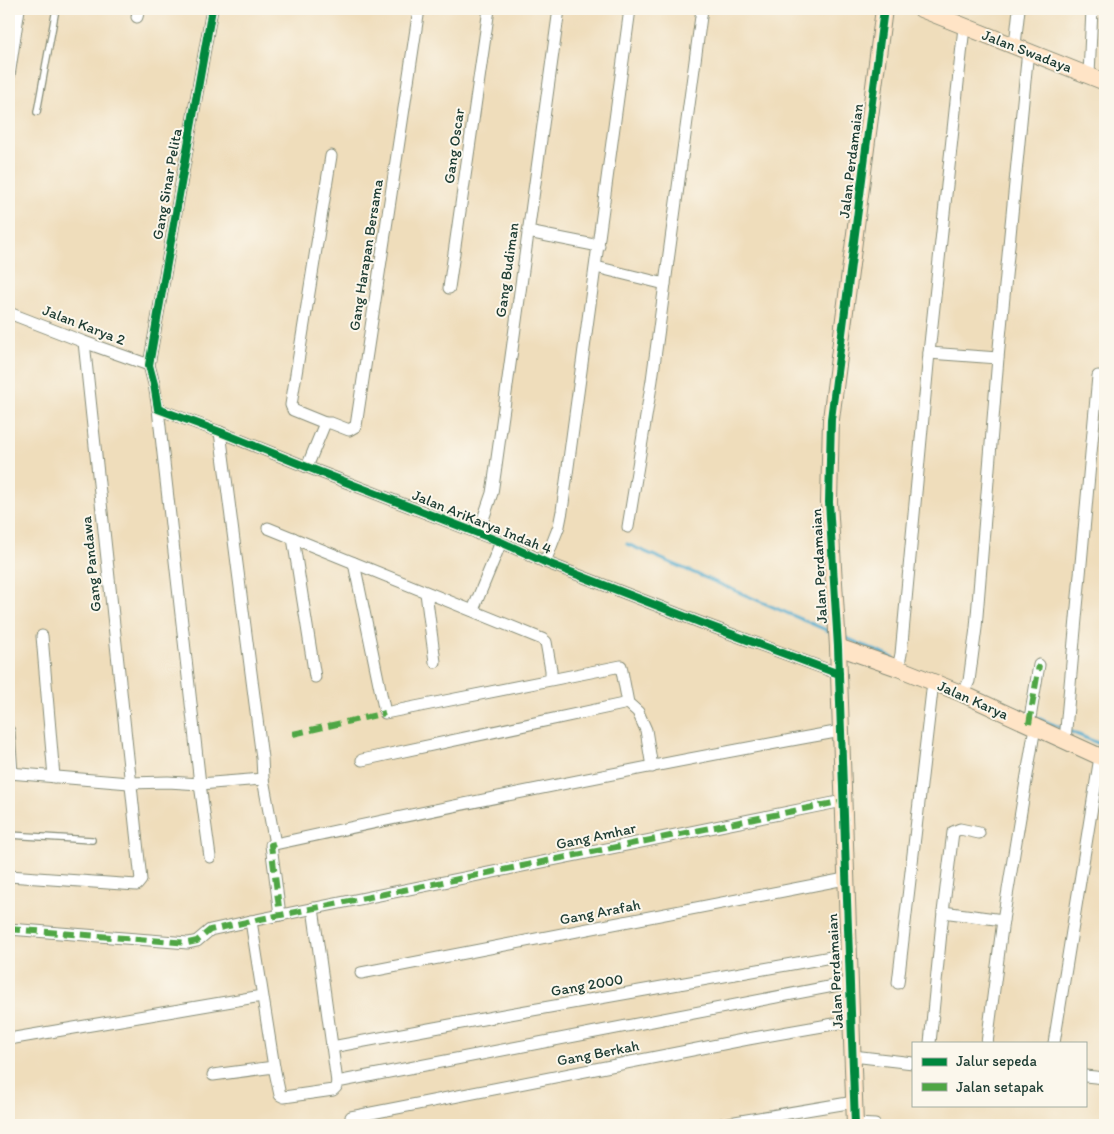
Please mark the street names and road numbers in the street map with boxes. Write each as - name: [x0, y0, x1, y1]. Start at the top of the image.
- street label: Jalan Swadaya: [980, 26, 1075, 77]
- street label: Jalan Perdamaian: [835, 102, 867, 219]
- street label: Gang Oscar: [440, 107, 468, 185]
- street label: Gang Sinar Pelita: [148, 127, 186, 241]
- street label: Gang Harapan Bersama: [345, 178, 387, 332]
- street label: Gang Budiman: [491, 221, 523, 319]
- street label: Jalan Karya 2: [40, 301, 128, 349]
- street label: Jalan AriKarya Indah 4: [410, 486, 554, 558]
- street label: Jalan Perdamaian: [807, 507, 831, 624]
- street label: Gang Pandawa: [77, 515, 105, 613]
- street label: Jalan Karya: [935, 676, 1011, 724]
- street label: Gang Amhar: [554, 819, 638, 853]
- street label: Gang Arafah: [558, 895, 642, 929]
- street label: Jalan Perdamaian: [823, 912, 847, 1029]
- street label: Gang 2000: [549, 970, 625, 1000]
- street label: Gang Berkah: [555, 1036, 641, 1070]

